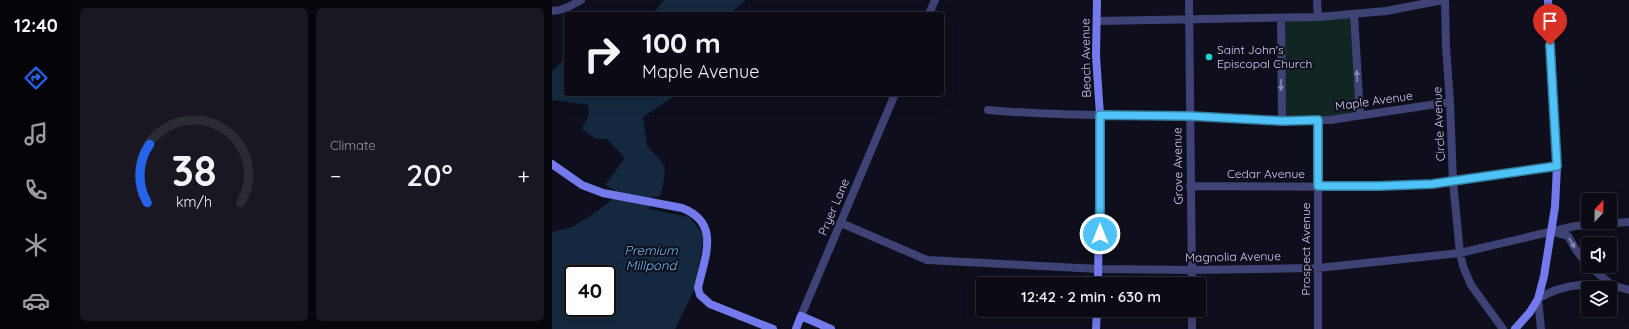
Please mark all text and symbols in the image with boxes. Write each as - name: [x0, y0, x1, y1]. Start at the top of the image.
- pin: [1533, 4, 1567, 45]
- icon: arrive: [1539, 10, 1561, 32]
- text: 12:40: [14, 14, 58, 37]
- street label: Beach Avenue: [1077, 18, 1094, 98]
- text: 100 m: [642, 25, 721, 60]
- icon: right: [576, 28, 628, 80]
- place label: Saint John's Episcopal Church: [1217, 42, 1312, 71]
- marker: Saint John's Episcopal Church: [1204, 52, 1214, 62]
- text: Maple Avenue: [642, 60, 759, 83]
- icon: directions: [22, 64, 50, 92]
- one-way arrow: [1354, 70, 1361, 82]
- one-way arrow: [1278, 79, 1284, 92]
- street label: Circle Avenue: [1429, 86, 1448, 162]
- street label: Maple Avenue: [1334, 88, 1414, 113]
- icon: music: [22, 120, 50, 148]
- street label: Grove Avenue: [1169, 127, 1186, 205]
- text: Climate: [330, 137, 376, 153]
- text: 38: [171, 143, 217, 195]
- text: 20°: [406, 156, 453, 194]
- text: −: [330, 162, 341, 190]
- text: +: [518, 162, 530, 190]
- street label: Cedar Avenue: [1227, 166, 1305, 181]
- icon: phone: [22, 176, 50, 204]
- street label: Pryer Lane: [815, 176, 852, 238]
- text: km/h: [176, 192, 212, 210]
- north arrow: [1581, 193, 1617, 229]
- map controls: [1581, 193, 1617, 317]
- street label: Prospect Avenue: [1298, 202, 1313, 296]
- position arrow: [1079, 213, 1121, 255]
- icon: climate: [22, 231, 50, 259]
- one-way arrow: [1569, 237, 1576, 249]
- button: sound: [1581, 237, 1617, 273]
- water label: Premium Millpond: [624, 242, 679, 273]
- street label: Magnolia Avenue: [1185, 248, 1281, 265]
- speed limit sign: 40: [564, 265, 616, 317]
- button: layers: [1581, 281, 1617, 317]
- icon: car: [22, 287, 50, 315]
- text: 12:42 · 2 min · 630 m: [1021, 287, 1161, 306]

